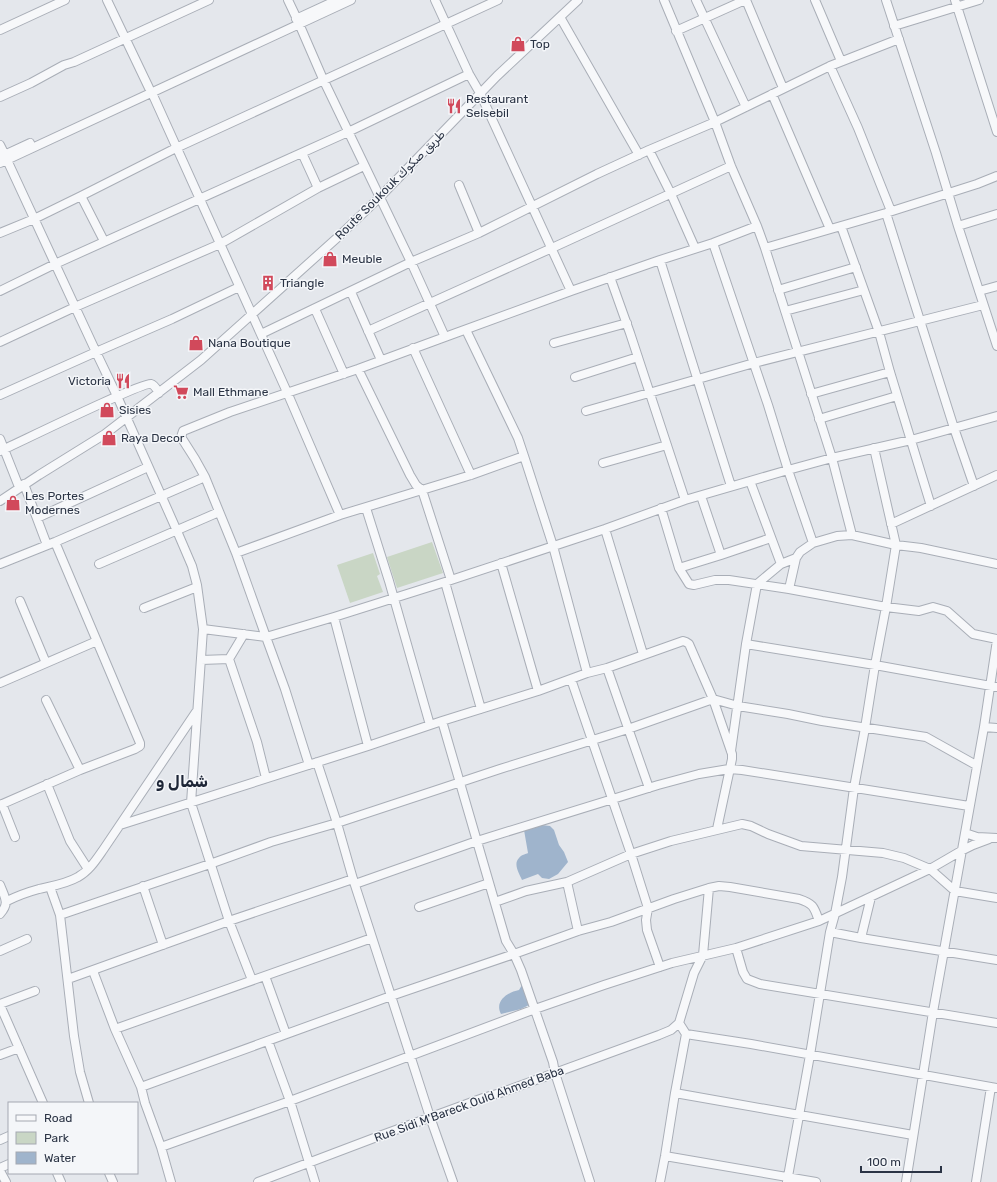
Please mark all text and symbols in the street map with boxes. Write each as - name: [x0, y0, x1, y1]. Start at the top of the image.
- shop icon: Top: [509, 35, 527, 53]
- place label: Top: [530, 37, 550, 51]
- place label: Restaurant Selsebil: [466, 92, 528, 120]
- restaurant icon: Restaurant Selsebil: [445, 97, 463, 115]
- street label: Route Soukouk طريق صكوك: [332, 127, 448, 243]
- shop icon: Meuble: [321, 250, 339, 268]
- place label: Meuble: [342, 252, 383, 266]
- building icon: Triangle: [259, 274, 277, 292]
- place label: Triangle: [280, 276, 324, 290]
- shop icon: Nana Boutique: [187, 334, 205, 352]
- place label: Nana Boutique: [208, 336, 291, 350]
- restaurant icon: Victoria: [114, 372, 132, 390]
- place label: Victoria: [68, 374, 111, 388]
- supermarket icon: Mall Ethmane: [172, 383, 190, 401]
- place label: Mall Ethmane: [193, 385, 269, 399]
- shop icon: Sisies: [98, 401, 116, 419]
- place label: Sisies: [119, 403, 151, 417]
- shop icon: Raya Decor: [100, 429, 118, 447]
- place label: Raya Decor: [121, 431, 185, 445]
- place label: Les Portes Modernes: [25, 489, 84, 517]
- shop icon: Les Portes Modernes: [4, 494, 22, 512]
- district label: شمال و: [156, 772, 208, 791]
- street label: Rue Sidi M'Bareck Ould Ahmed Baba: [372, 1063, 566, 1145]
- legend: [8, 1102, 138, 1174]
- text: Road: [44, 1111, 72, 1125]
- text: Park: [44, 1131, 70, 1145]
- scale bar: [861, 1148, 941, 1174]
- text: Water: [44, 1151, 76, 1165]
- text: 100 m: [867, 1155, 901, 1169]

